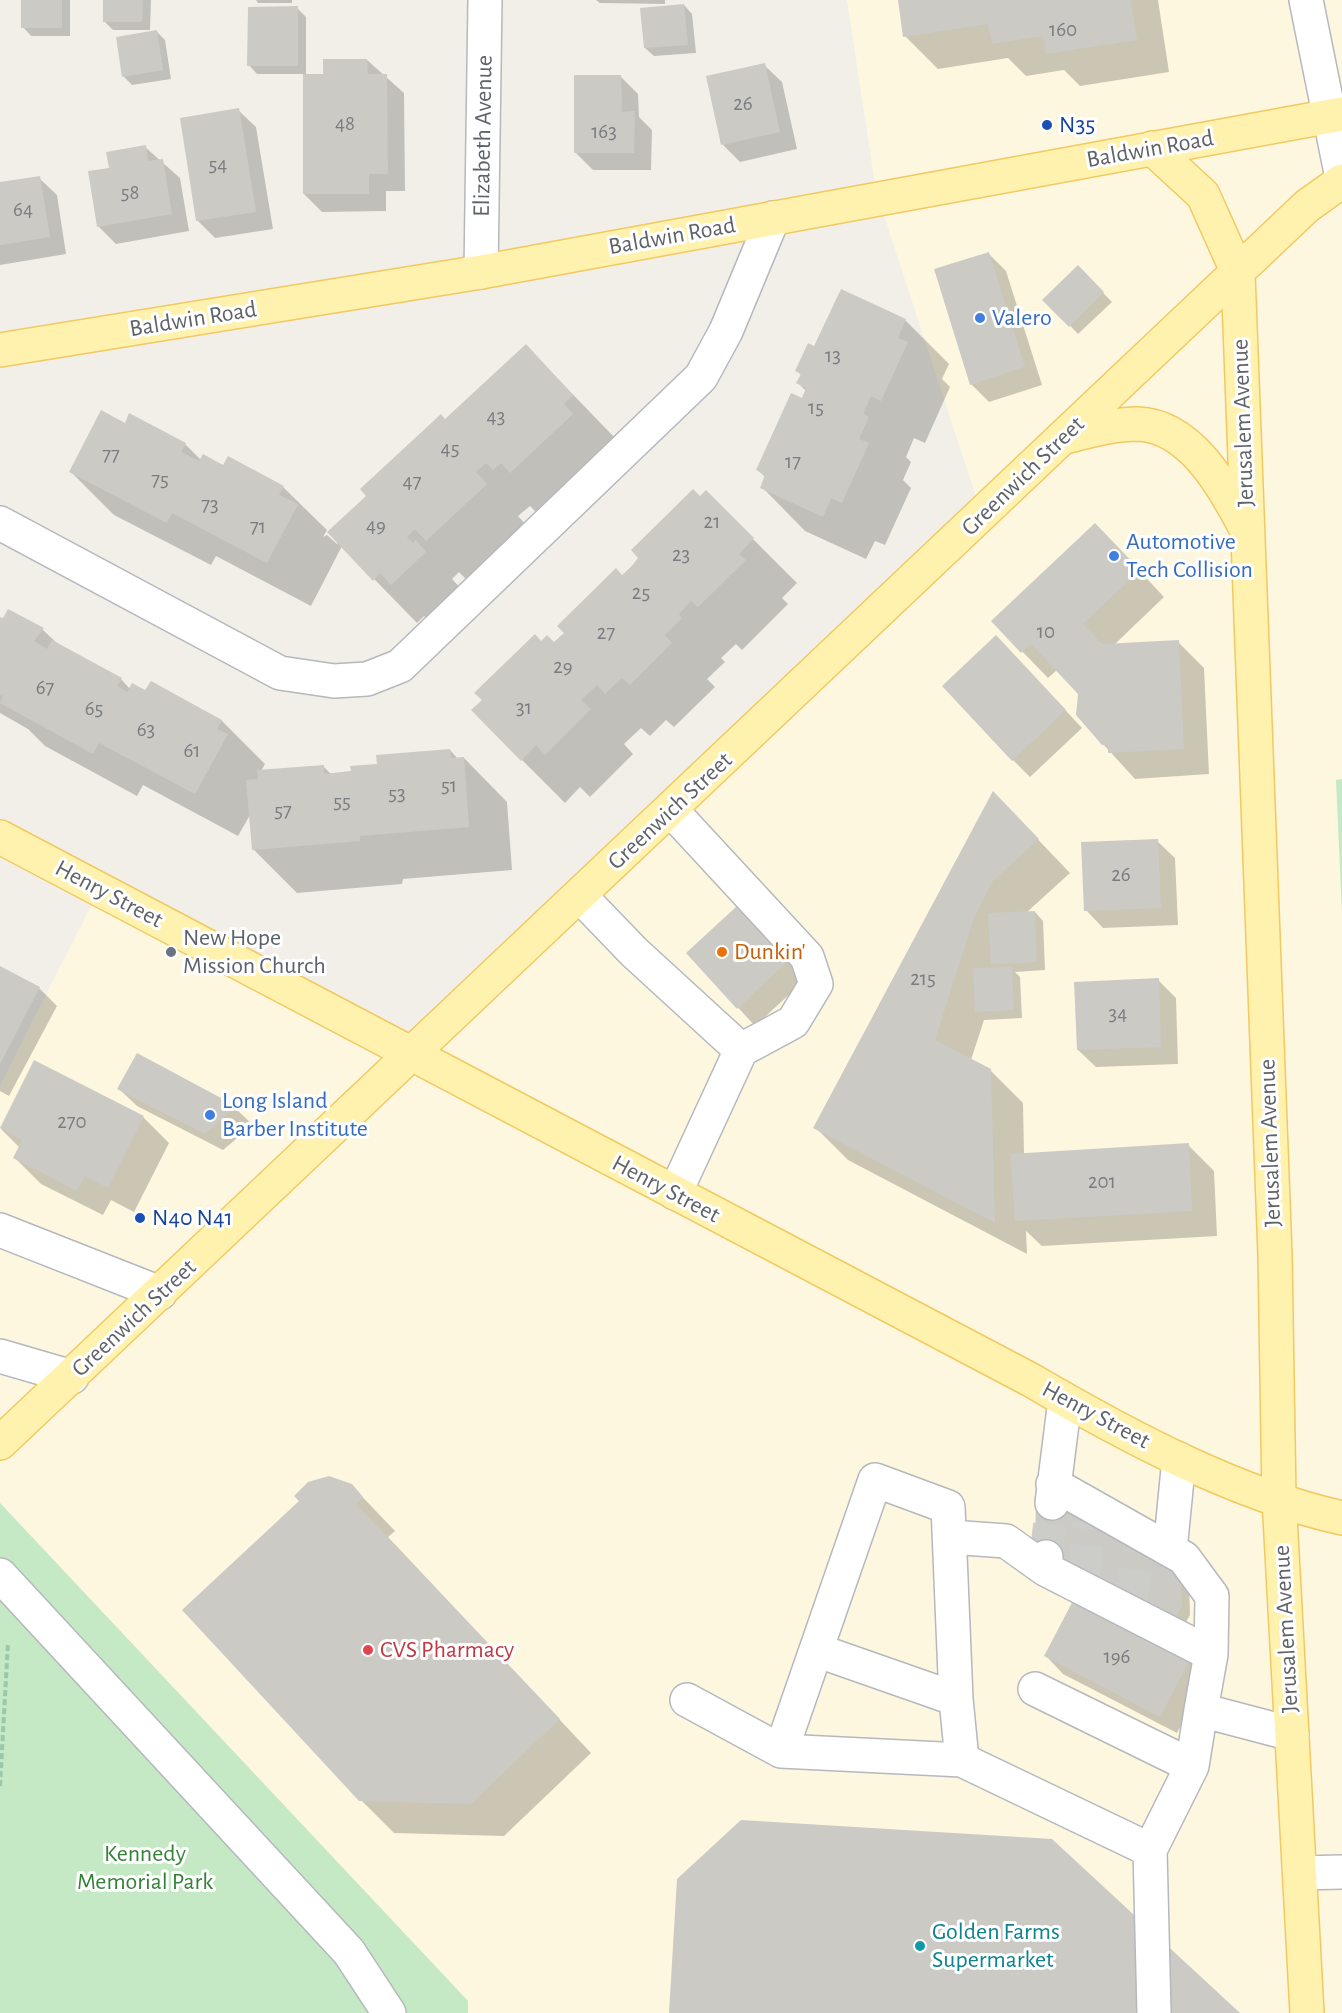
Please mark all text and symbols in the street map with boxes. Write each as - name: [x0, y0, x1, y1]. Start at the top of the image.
- house number: 160: [1049, 17, 1077, 43]
- street label: Elizabeth Avenue: [467, 55, 499, 217]
- house number: 26: [733, 91, 753, 117]
- house number: 48: [335, 111, 355, 137]
- place label: N35: [1059, 111, 1095, 139]
- marker: N35: [1040, 118, 1054, 132]
- house number: 163: [591, 119, 617, 145]
- street label: Baldwin Road: [1084, 124, 1216, 174]
- house number: 54: [209, 152, 227, 178]
- house number: 58: [121, 180, 139, 206]
- house number: 64: [13, 197, 33, 223]
- street label: Baldwin Road: [606, 211, 738, 261]
- street label: Baldwin Road: [127, 295, 259, 343]
- place label: Valero: [992, 304, 1052, 332]
- marker: Valero: [973, 311, 987, 325]
- street label: Jerusalem Avenue: [1226, 339, 1260, 507]
- house number: 13: [825, 343, 841, 369]
- house number: 15: [808, 395, 824, 421]
- house number: 43: [487, 404, 505, 430]
- street label: Greenwich Street: [955, 410, 1091, 542]
- house number: 45: [441, 436, 459, 462]
- house number: 77: [102, 442, 120, 468]
- house number: 17: [785, 449, 801, 475]
- house number: 75: [151, 467, 169, 493]
- house number: 47: [403, 469, 421, 495]
- house number: 73: [201, 492, 219, 518]
- house number: 21: [704, 509, 720, 535]
- house number: 49: [366, 513, 386, 539]
- house number: 71: [250, 514, 266, 540]
- place label: Automotive Tech Collision: [1126, 528, 1253, 584]
- house number: 23: [672, 542, 690, 568]
- marker: Automotive Tech Collision: [1107, 549, 1121, 563]
- house number: 25: [632, 580, 650, 606]
- house number: 10: [1037, 619, 1055, 645]
- house number: 27: [597, 620, 615, 646]
- house number: 29: [553, 654, 573, 680]
- house number: 67: [36, 675, 54, 701]
- house number: 31: [516, 695, 532, 721]
- house number: 65: [85, 696, 103, 722]
- house number: 63: [137, 717, 155, 743]
- house number: 61: [183, 738, 201, 764]
- street label: Greenwich Street: [602, 746, 738, 876]
- house number: 51: [441, 773, 457, 799]
- house number: 53: [388, 781, 406, 807]
- house number: 55: [333, 789, 351, 815]
- house number: 57: [274, 798, 292, 824]
- street label: Henry Street: [50, 854, 168, 934]
- house number: 26: [1111, 862, 1131, 888]
- place label: New Hope Mission Church: [183, 924, 326, 980]
- place label: Dunkin': [734, 938, 805, 966]
- marker: New Hope Mission Church: [164, 945, 178, 959]
- marker: Dunkin': [715, 945, 729, 959]
- house number: 215: [910, 966, 936, 992]
- house number: 34: [1109, 1001, 1127, 1027]
- street label: Jerusalem Avenue: [1253, 1059, 1287, 1227]
- place label: Long Island Barber Institute: [222, 1087, 368, 1143]
- marker: Long Island Barber Institute: [203, 1108, 217, 1122]
- house number: 270: [57, 1109, 87, 1135]
- street label: Henry Street: [607, 1149, 725, 1229]
- house number: 201: [1088, 1169, 1116, 1195]
- place label: N40 N41: [152, 1204, 233, 1232]
- marker: N40 N41: [133, 1211, 147, 1225]
- street label: Greenwich Street: [66, 1253, 202, 1383]
- street label: Henry Street: [1037, 1375, 1155, 1455]
- street label: Jerusalem Avenue: [1267, 1544, 1305, 1714]
- place label: CVS Pharmacy: [380, 1636, 514, 1664]
- marker: CVS Pharmacy: [361, 1643, 375, 1657]
- house number: 196: [1104, 1644, 1130, 1670]
- park label: Kennedy Memorial Park: [77, 1840, 213, 1896]
- place label: Golden Farms Supermarket: [932, 1918, 1060, 1974]
- marker: Golden Farms Supermarket: [913, 1939, 927, 1953]

